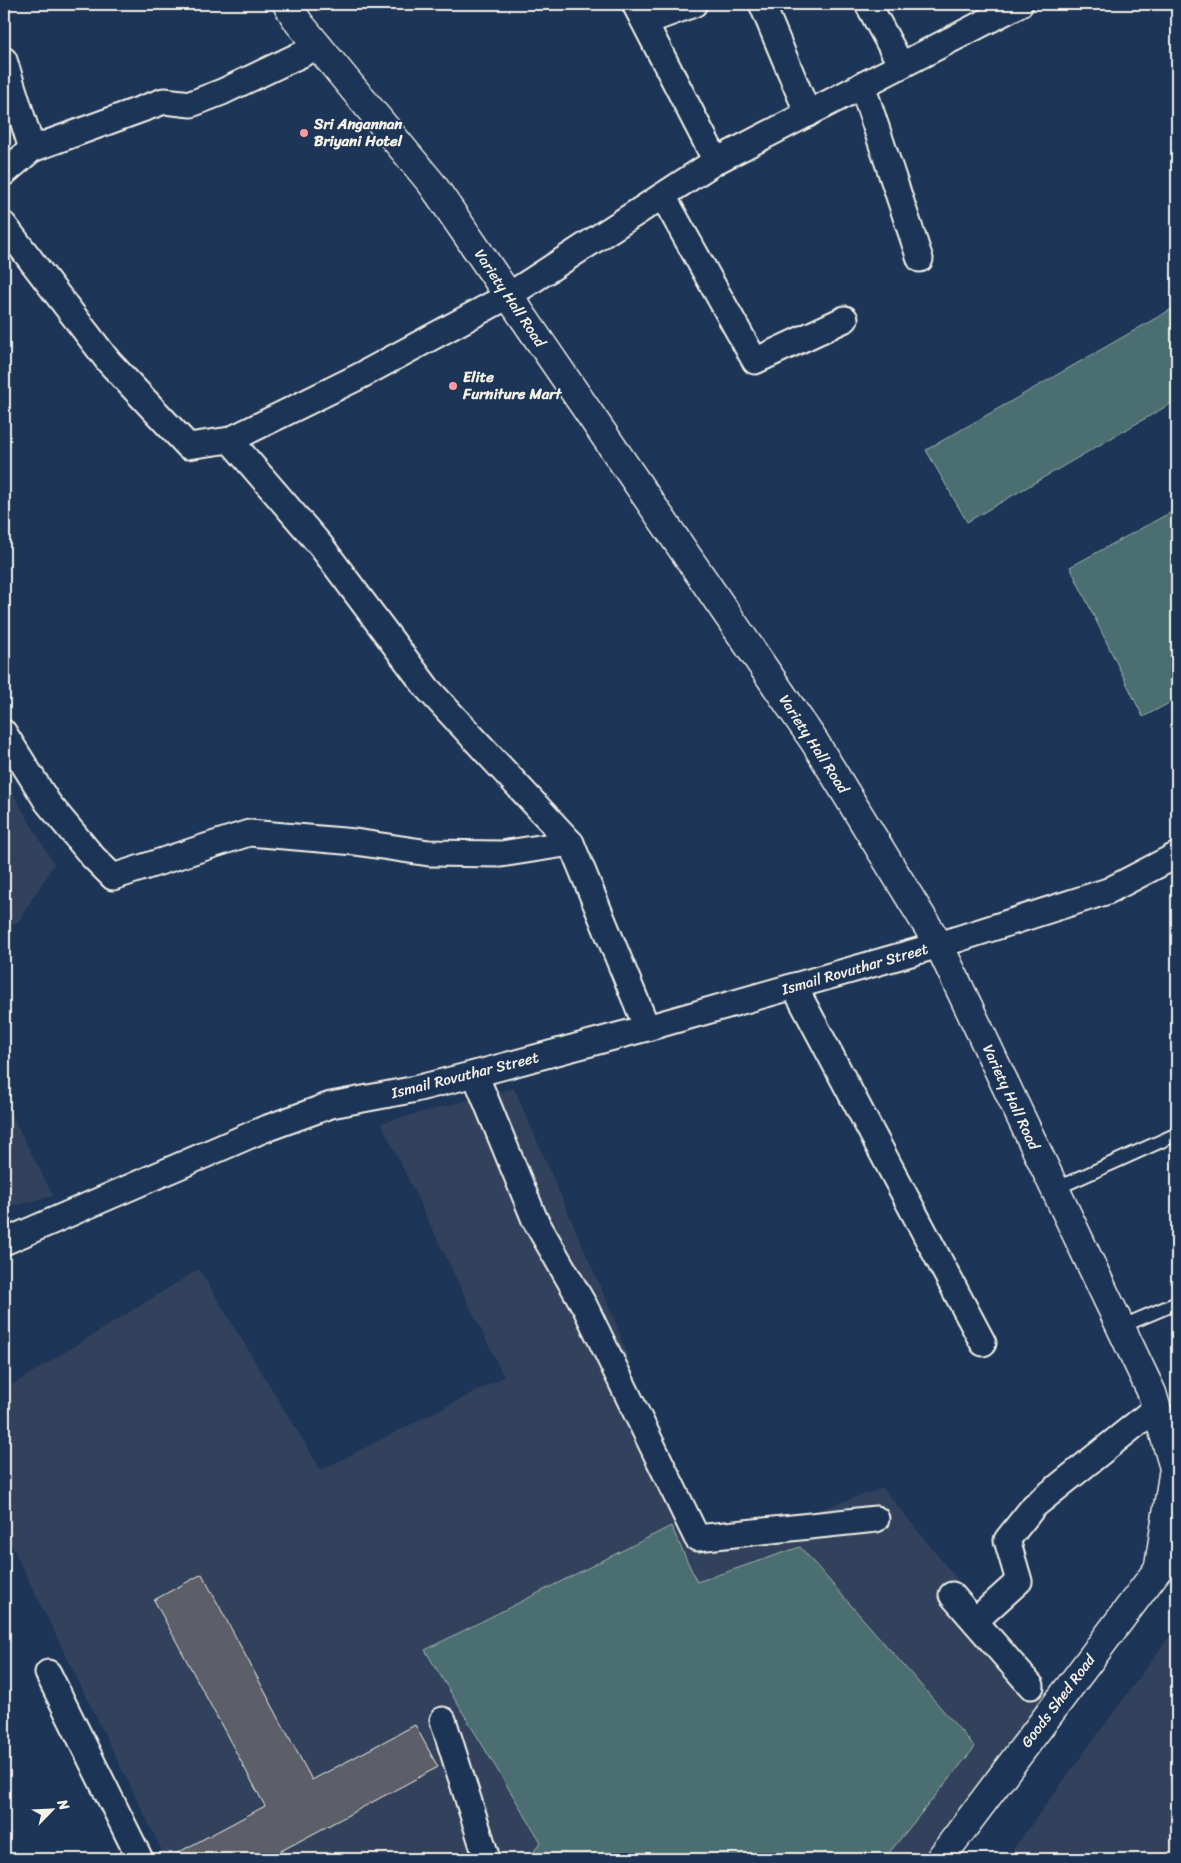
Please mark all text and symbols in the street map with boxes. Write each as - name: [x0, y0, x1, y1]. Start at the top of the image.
- place label: Sri Angannan Briyani Hotel: [313, 111, 403, 154]
- marker: Sri Angannan Briyani Hotel: [298, 127, 310, 139]
- street label: Variety Hall Road: [467, 244, 553, 353]
- place label: Elite Furniture Mart: [462, 364, 562, 407]
- marker: Elite Furniture Mart: [447, 380, 459, 392]
- street label: Variety Hall Road: [772, 689, 856, 800]
- street label: Ismail Rovuthar Street: [778, 936, 932, 1003]
- street label: Variety Hall Road: [975, 1040, 1047, 1155]
- street label: Ismail Rovuthar Street: [387, 1044, 542, 1106]
- street label: Goods Shed Road: [1014, 1648, 1103, 1753]
- north arrow: [28, 1786, 78, 1836]
- text: N: [50, 1794, 77, 1815]

